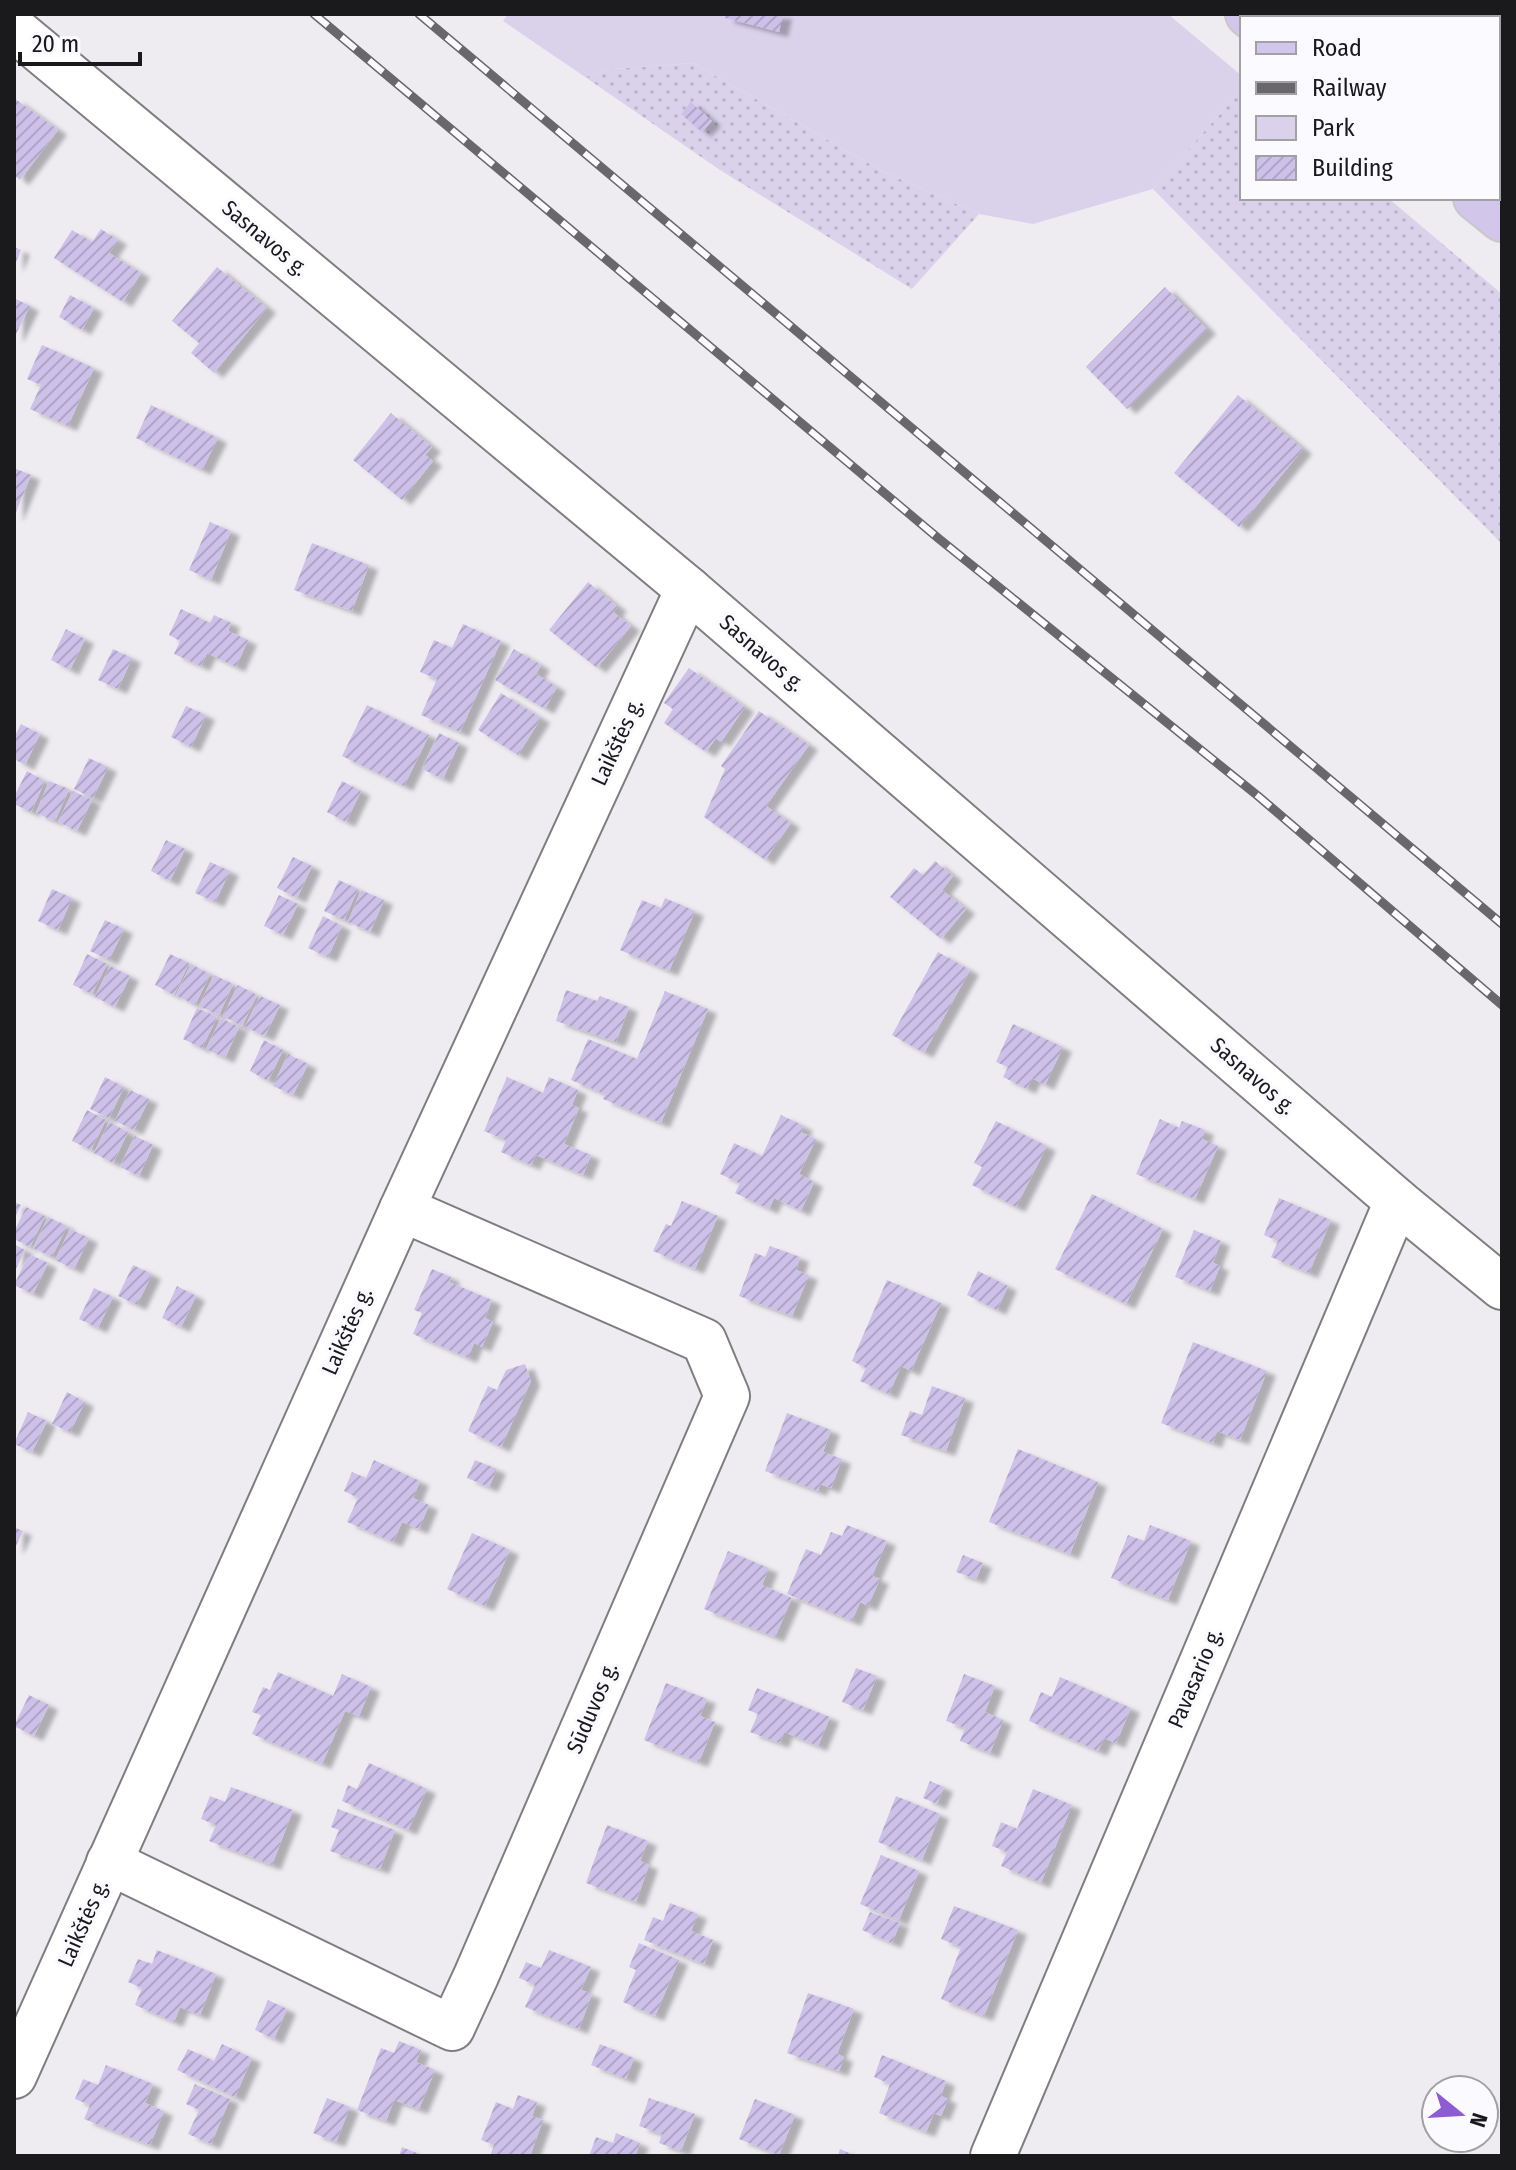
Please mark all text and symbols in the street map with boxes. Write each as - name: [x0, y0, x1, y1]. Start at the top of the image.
- scale bar: [20, 16, 140, 66]
- legend: [1240, 16, 1500, 200]
- text: 20 m: [32, 30, 79, 58]
- text: Road: [1312, 34, 1362, 62]
- text: Railway: [1312, 74, 1387, 102]
- text: Park: [1312, 114, 1355, 142]
- text: Building: [1312, 154, 1394, 182]
- street label: Sasnavos g.: [217, 194, 313, 282]
- street label: Sasnavos g.: [714, 609, 810, 697]
- street label: Laikštės g.: [585, 694, 649, 790]
- street label: Sasnavos g.: [1205, 1032, 1301, 1120]
- street label: Laikštės g.: [316, 1283, 378, 1379]
- street label: Pavasario g.: [1162, 1624, 1228, 1732]
- street label: Sūduvos g.: [561, 1658, 623, 1758]
- street label: Laikštės g.: [52, 1875, 114, 1971]
- north arrow: [1420, 2074, 1500, 2154]
- text: N: [1464, 2110, 1493, 2130]

